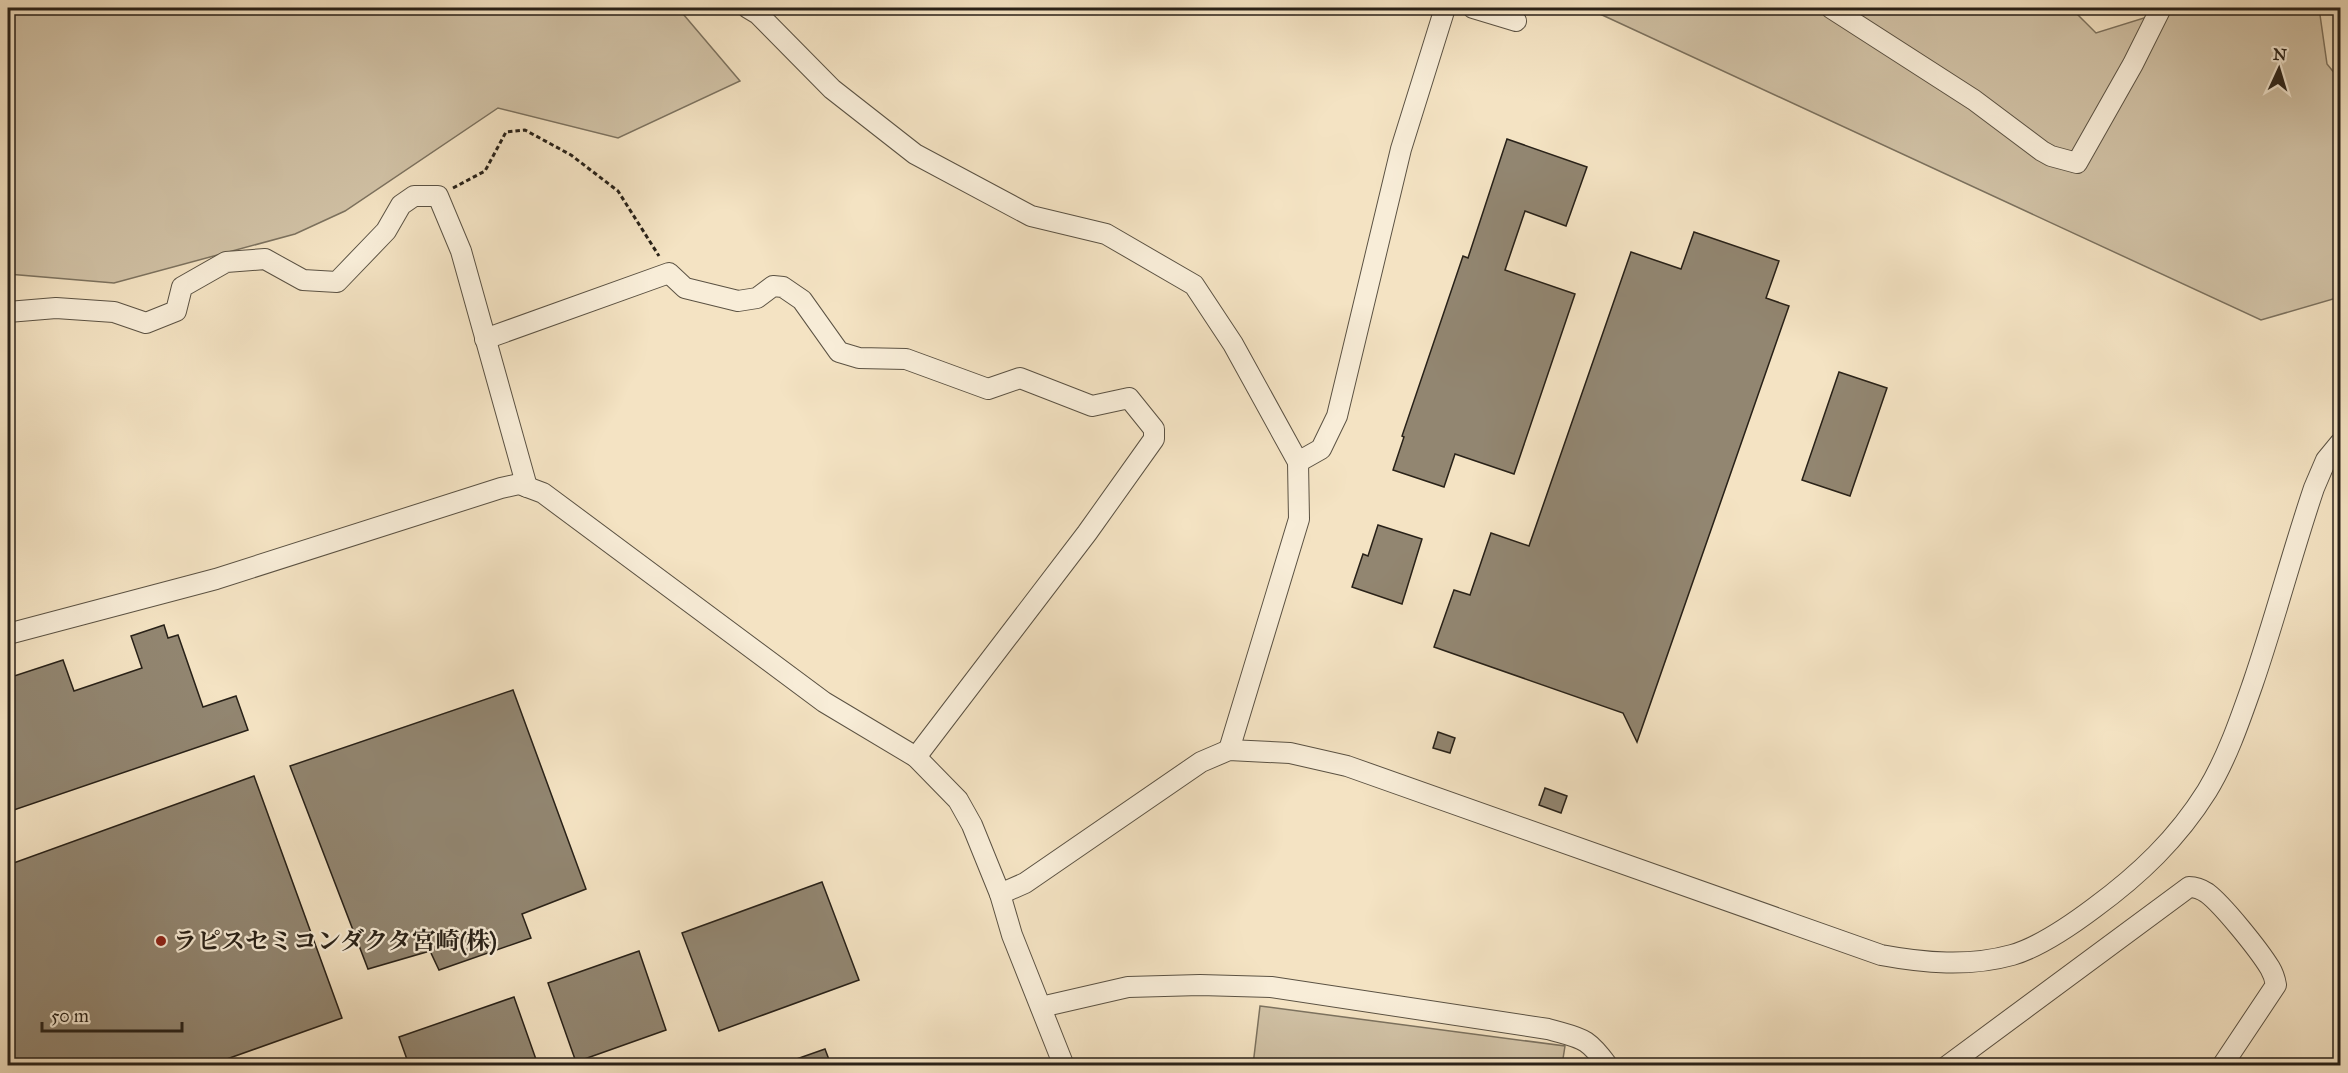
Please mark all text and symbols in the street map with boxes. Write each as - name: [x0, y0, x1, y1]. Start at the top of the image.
- north arrow: [2249, 39, 2309, 99]
- text: N: [2273, 45, 2288, 65]
- place label: ラピスセミコンダクタ宮崎(株): [173, 926, 497, 956]
- marker: ラピスセミコンダクタ宮崎(株): [154, 934, 168, 948]
- scale bar: [42, 995, 182, 1033]
- text: 50 m: [51, 1005, 89, 1027]

